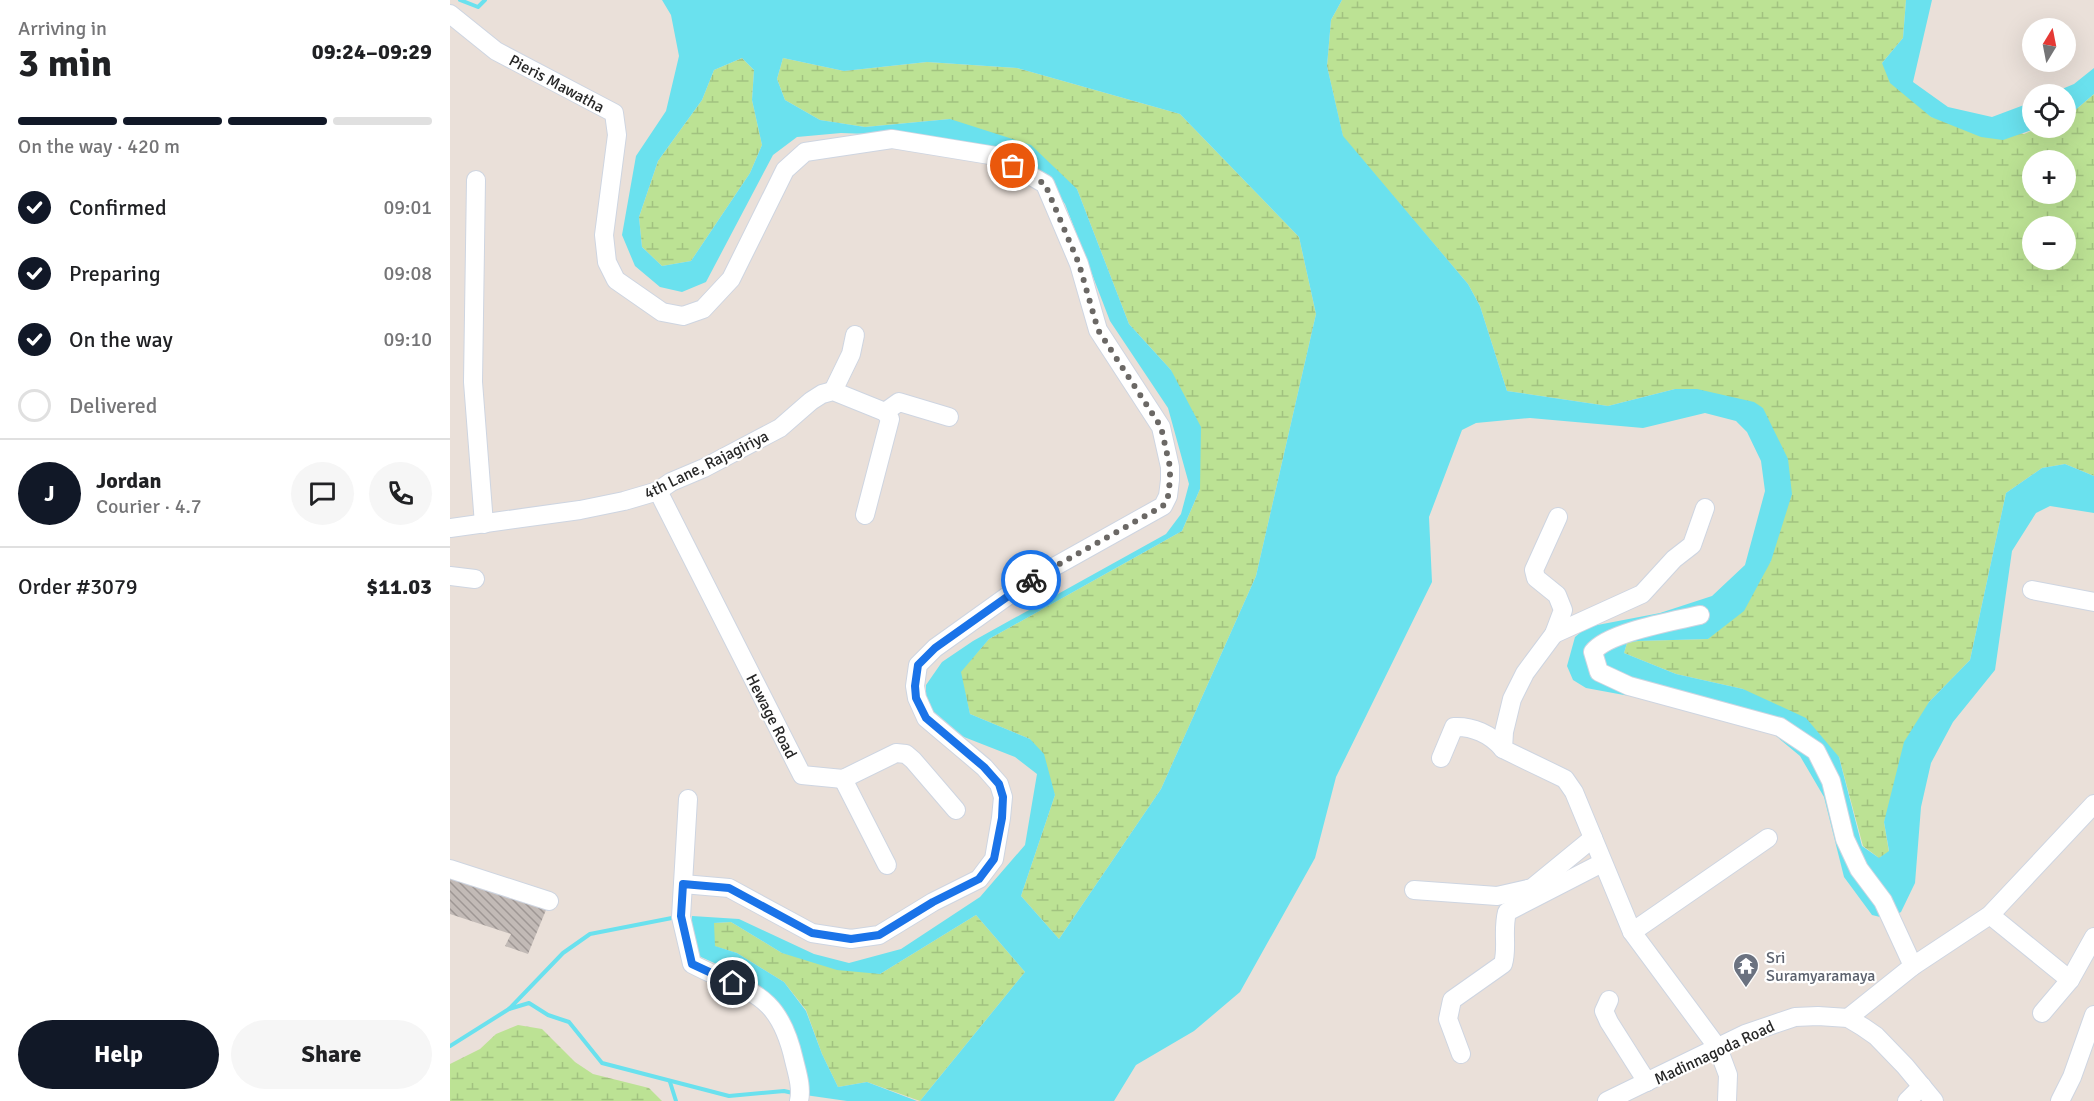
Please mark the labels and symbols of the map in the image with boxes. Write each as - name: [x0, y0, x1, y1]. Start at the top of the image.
- north arrow: [2022, 18, 2076, 72]
- street label: Pieris Mawatha: [505, 50, 608, 117]
- pin: [987, 140, 1038, 191]
- street label: 4th Lane, Rajagiriya: [641, 426, 772, 504]
- courier: [1001, 550, 1061, 610]
- street label: Hewage Road: [741, 671, 801, 762]
- place label: Sri Suramyaramaya: [1766, 948, 1875, 986]
- temple icon: Sri Suramyaramaya: [1731, 951, 1761, 989]
- pin: [707, 957, 758, 1008]
- street label: Madinnagoda Road: [1651, 1016, 1778, 1090]

